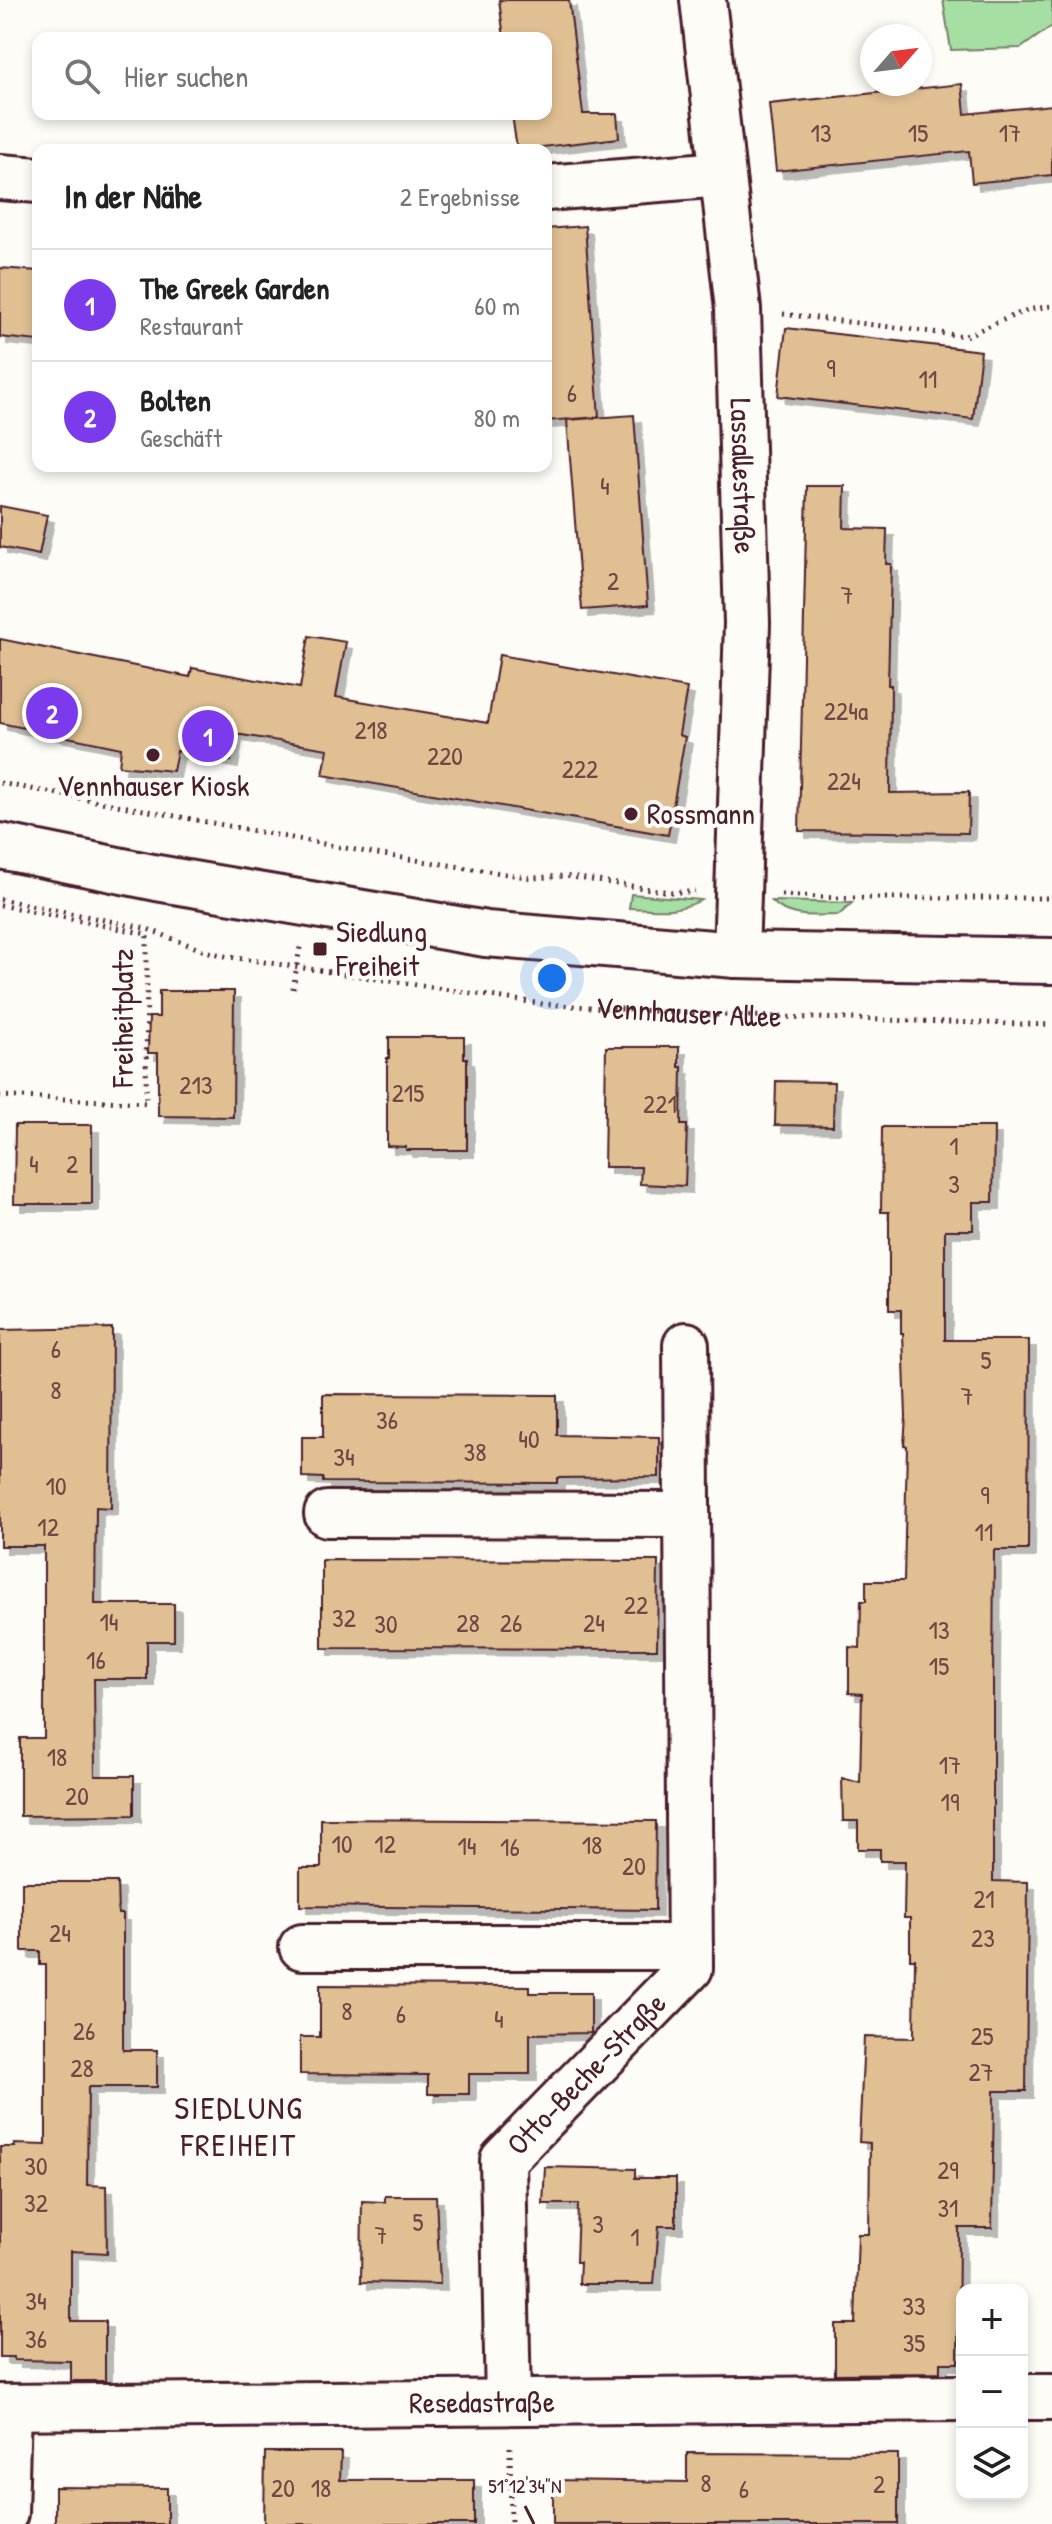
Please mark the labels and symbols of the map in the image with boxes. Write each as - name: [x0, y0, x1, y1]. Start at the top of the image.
- north arrow: [860, 24, 932, 96]
- house number: 13: [810, 115, 832, 150]
- house number: 15: [908, 115, 928, 150]
- house number: 17: [999, 115, 1021, 150]
- house number: 9: [826, 350, 836, 385]
- house number: 11: [919, 361, 937, 396]
- house number: 6: [567, 375, 577, 410]
- street label: Lassallestraße: [722, 398, 766, 554]
- house number: 4: [600, 468, 610, 503]
- house number: 2: [607, 563, 619, 598]
- house number: 7: [841, 577, 853, 612]
- pin: 2: [26, 683, 78, 743]
- house number: 224a: [824, 693, 868, 728]
- pin: 1: [182, 706, 234, 766]
- house number: 218: [355, 712, 387, 747]
- house number: 220: [427, 738, 463, 773]
- marker: Vennhauser Kiosk: [144, 746, 162, 764]
- house number: 222: [562, 751, 598, 786]
- house number: 224: [827, 763, 861, 798]
- place label: Vennhauser Kiosk: [57, 765, 249, 805]
- place label: Rossmann: [647, 793, 755, 833]
- marker: Rossmann: [622, 805, 640, 823]
- place label: Siedlung Freiheit: [335, 911, 427, 985]
- marker: Siedlung Freiheit: [311, 940, 329, 958]
- street label: Freiheitplatz: [102, 948, 142, 1088]
- your location: [532, 958, 572, 998]
- street label: Vennhauser Allee: [594, 986, 782, 1036]
- house number: 213: [179, 1067, 213, 1102]
- house number: 215: [392, 1075, 424, 1110]
- house number: 221: [643, 1086, 677, 1121]
- house number: 1: [949, 1128, 959, 1163]
- house number: 4: [29, 1146, 39, 1181]
- house number: 2: [66, 1146, 78, 1181]
- house number: 3: [948, 1166, 960, 1201]
- house number: 6: [51, 1331, 61, 1366]
- house number: 5: [981, 1342, 992, 1377]
- house number: 8: [50, 1372, 62, 1407]
- house number: 7: [961, 1378, 973, 1413]
- house number: 36: [376, 1402, 398, 1437]
- house number: 40: [518, 1421, 540, 1456]
- house number: 38: [464, 1434, 486, 1469]
- house number: 34: [333, 1439, 355, 1474]
- house number: 10: [45, 1468, 67, 1503]
- house number: 9: [980, 1477, 990, 1512]
- house number: 12: [37, 1509, 59, 1544]
- house number: 11: [975, 1514, 993, 1549]
- house number: 22: [624, 1587, 648, 1622]
- house number: 32: [332, 1600, 356, 1635]
- house number: 14: [99, 1604, 119, 1639]
- house number: 28: [456, 1605, 480, 1640]
- house number: 26: [500, 1605, 522, 1640]
- house number: 24: [583, 1605, 605, 1640]
- house number: 30: [374, 1606, 398, 1641]
- house number: 13: [928, 1612, 950, 1647]
- house number: 16: [86, 1642, 106, 1677]
- house number: 15: [929, 1648, 949, 1683]
- house number: 18: [47, 1739, 67, 1774]
- house number: 17: [939, 1747, 961, 1782]
- house number: 20: [65, 1778, 89, 1813]
- house number: 19: [941, 1784, 959, 1819]
- house number: 10: [331, 1826, 353, 1861]
- house number: 12: [374, 1826, 396, 1861]
- house number: 18: [582, 1827, 602, 1862]
- house number: 14: [457, 1828, 477, 1863]
- house number: 16: [500, 1829, 520, 1864]
- house number: 20: [622, 1848, 646, 1883]
- house number: 21: [973, 1881, 995, 1916]
- house number: 24: [49, 1915, 71, 1950]
- house number: 23: [971, 1920, 995, 1955]
- street label: Otto-Beche-Straße: [498, 1983, 674, 2163]
- house number: 8: [341, 1993, 353, 2028]
- house number: 6: [396, 1996, 406, 2031]
- house number: 4: [494, 2001, 504, 2036]
- house number: 26: [73, 2013, 95, 2048]
- house number: 25: [970, 2018, 994, 2053]
- house number: 28: [70, 2050, 94, 2085]
- house number: 27: [968, 2054, 994, 2089]
- district label: SIEDLUNG FREIHEIT: [174, 2086, 304, 2166]
- house number: 30: [24, 2148, 48, 2183]
- house number: 29: [937, 2152, 959, 2187]
- house number: 32: [24, 2185, 48, 2220]
- house number: 31: [937, 2190, 959, 2225]
- house number: 5: [413, 2204, 424, 2239]
- house number: 3: [592, 2206, 604, 2241]
- house number: 7: [375, 2217, 387, 2252]
- house number: 1: [630, 2219, 640, 2254]
- house number: 34: [25, 2283, 47, 2318]
- house number: 33: [902, 2288, 926, 2323]
- house number: 36: [25, 2321, 47, 2356]
- house number: 35: [903, 2325, 925, 2360]
- street label: Resedastraße: [409, 2381, 555, 2422]
- house number: 8: [700, 2465, 712, 2500]
- house number: 2: [873, 2466, 885, 2501]
- house number: 20: [271, 2470, 295, 2505]
- house number: 18: [311, 2470, 331, 2505]
- house number: 6: [739, 2471, 749, 2506]
- text: 51°12'34"N: [488, 2472, 562, 2499]

